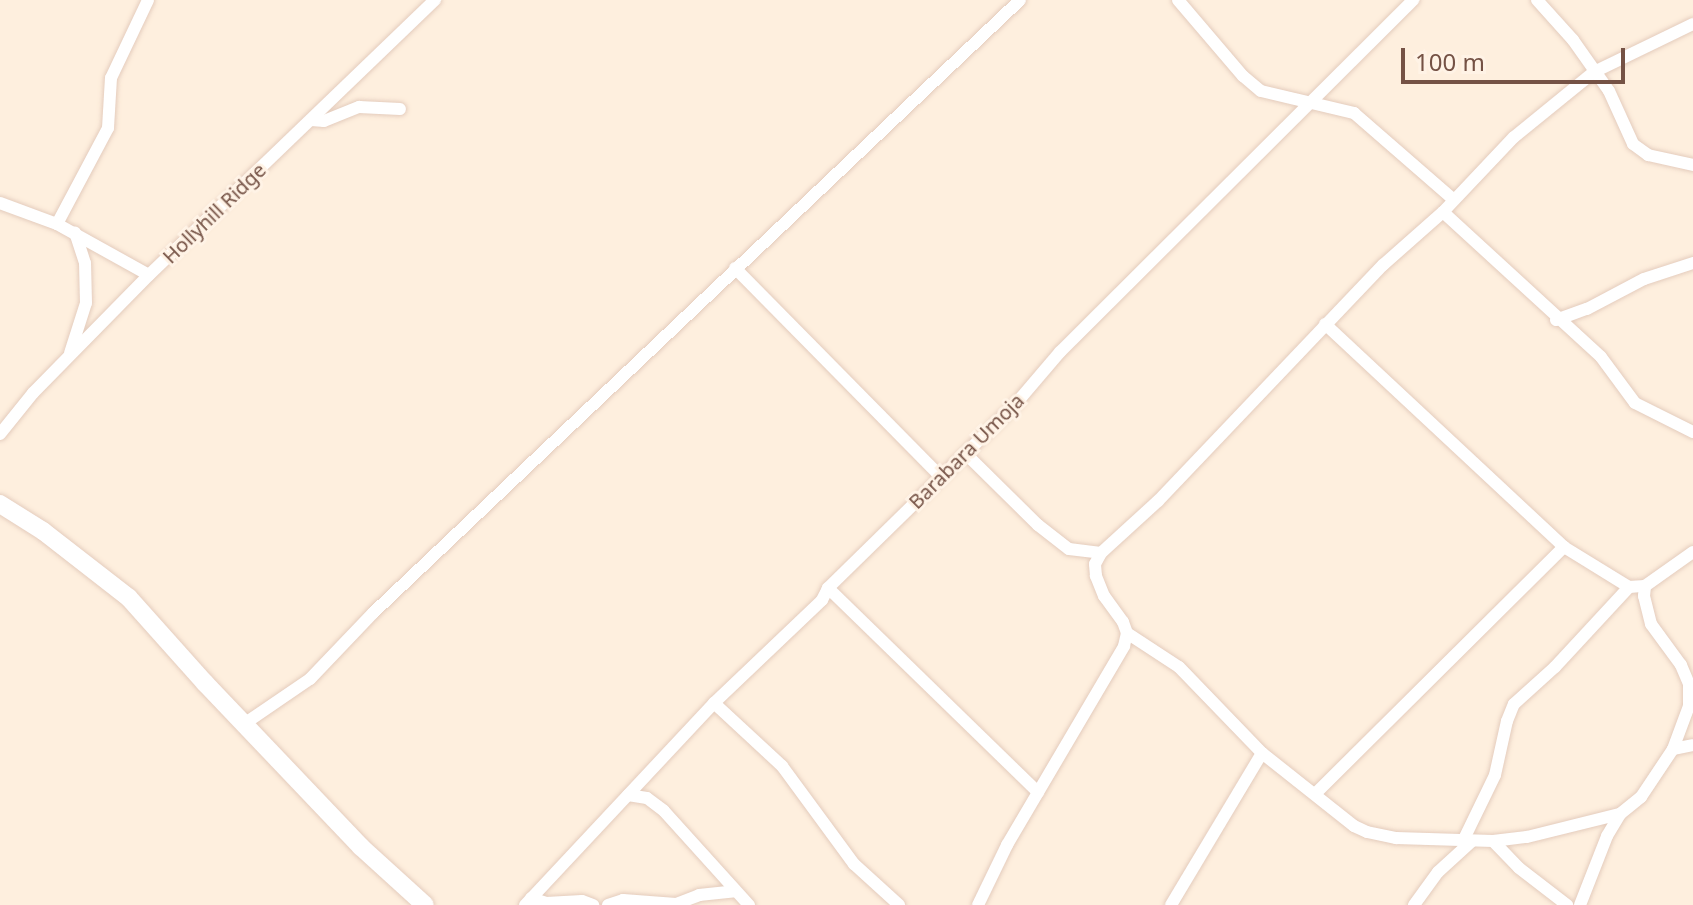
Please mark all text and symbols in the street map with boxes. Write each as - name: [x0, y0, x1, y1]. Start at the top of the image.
- scale bar: [1405, 32, 1629, 82]
- text: 100 m: [1415, 45, 1485, 78]
- street label: Hollyhill Ridge: [157, 158, 271, 268]
- street label: Barabara Umoja: [903, 388, 1029, 514]

